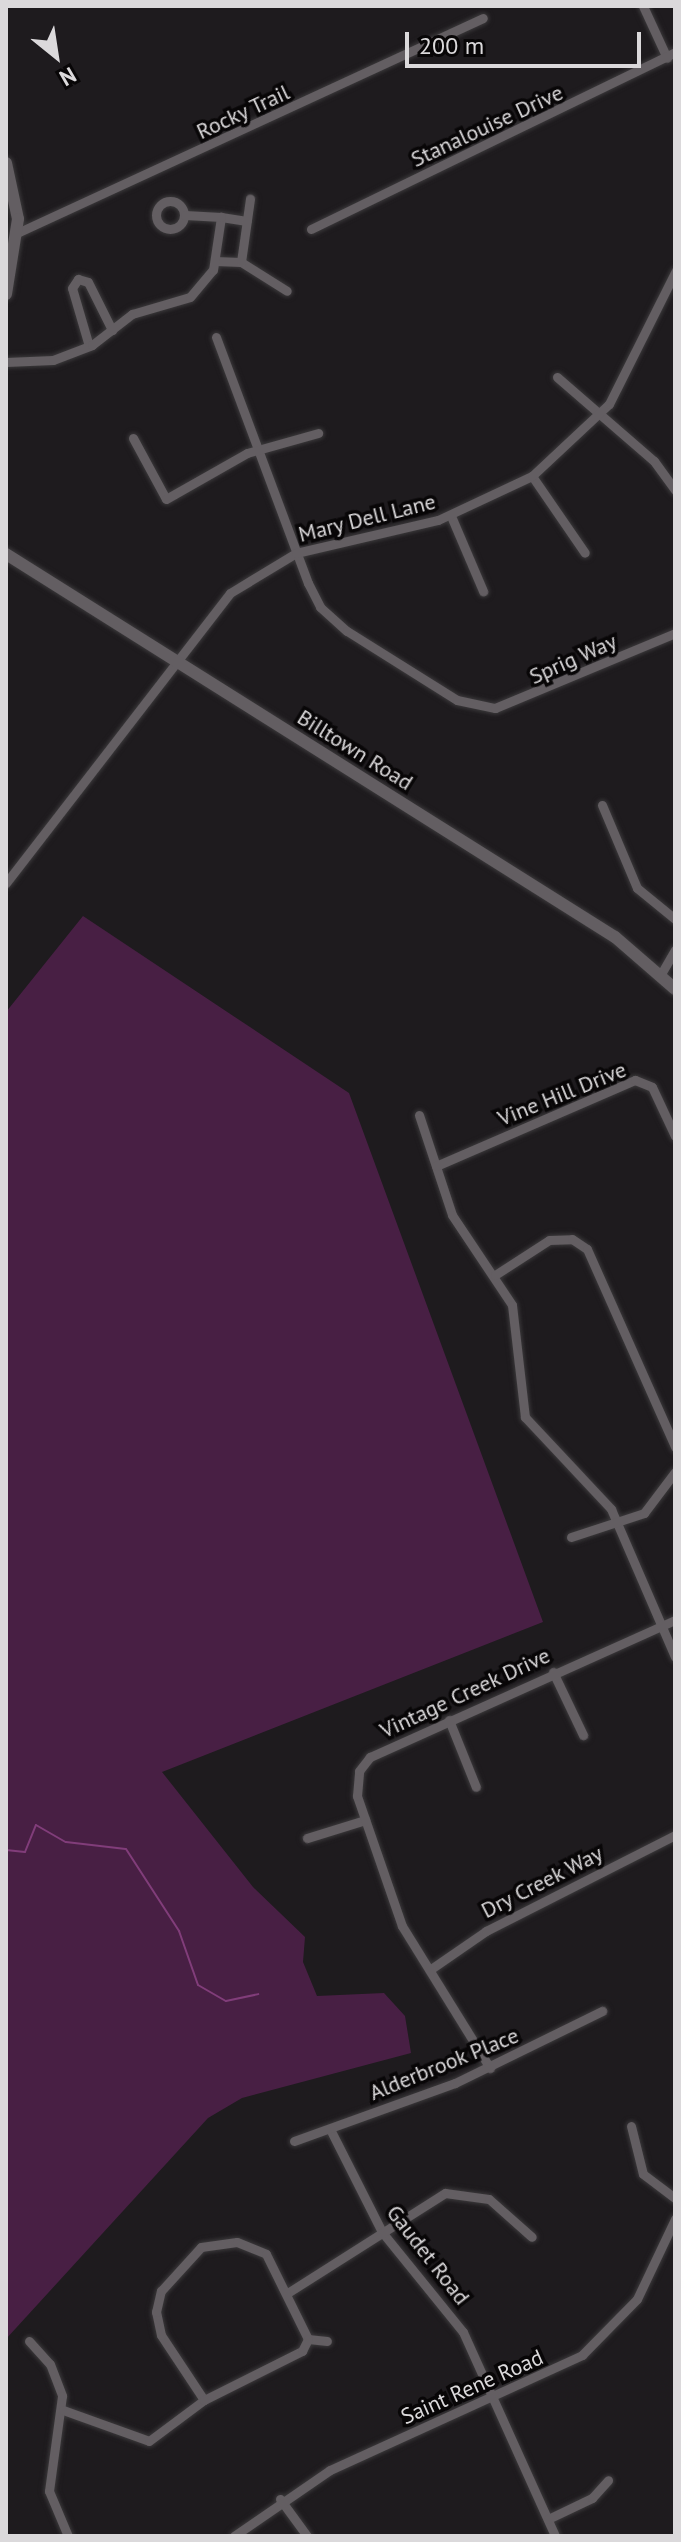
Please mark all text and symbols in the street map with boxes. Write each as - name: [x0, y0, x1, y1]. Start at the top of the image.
- north arrow: [16, 16, 96, 96]
- scale bar: [409, 16, 645, 66]
- text: 200 m: [419, 30, 484, 61]
- text: N: [55, 61, 81, 93]
- street label: Rocky Trail: [192, 79, 294, 145]
- street label: Stanalouise Drive: [407, 79, 567, 173]
- street label: Mary Dell Lane: [295, 488, 439, 548]
- street label: Sprig Way: [525, 628, 621, 690]
- street label: Billtown Road: [292, 704, 418, 796]
- street label: Vine Hill Drive: [494, 1056, 630, 1132]
- street label: Vintage Creek Drive: [376, 1642, 554, 1744]
- street label: Dry Creek Way: [476, 1840, 608, 1924]
- street label: Alderbrook Place: [365, 2022, 523, 2106]
- street label: Gaudet Road: [381, 2200, 475, 2310]
- street label: Saint Rene Road: [397, 2344, 547, 2430]

